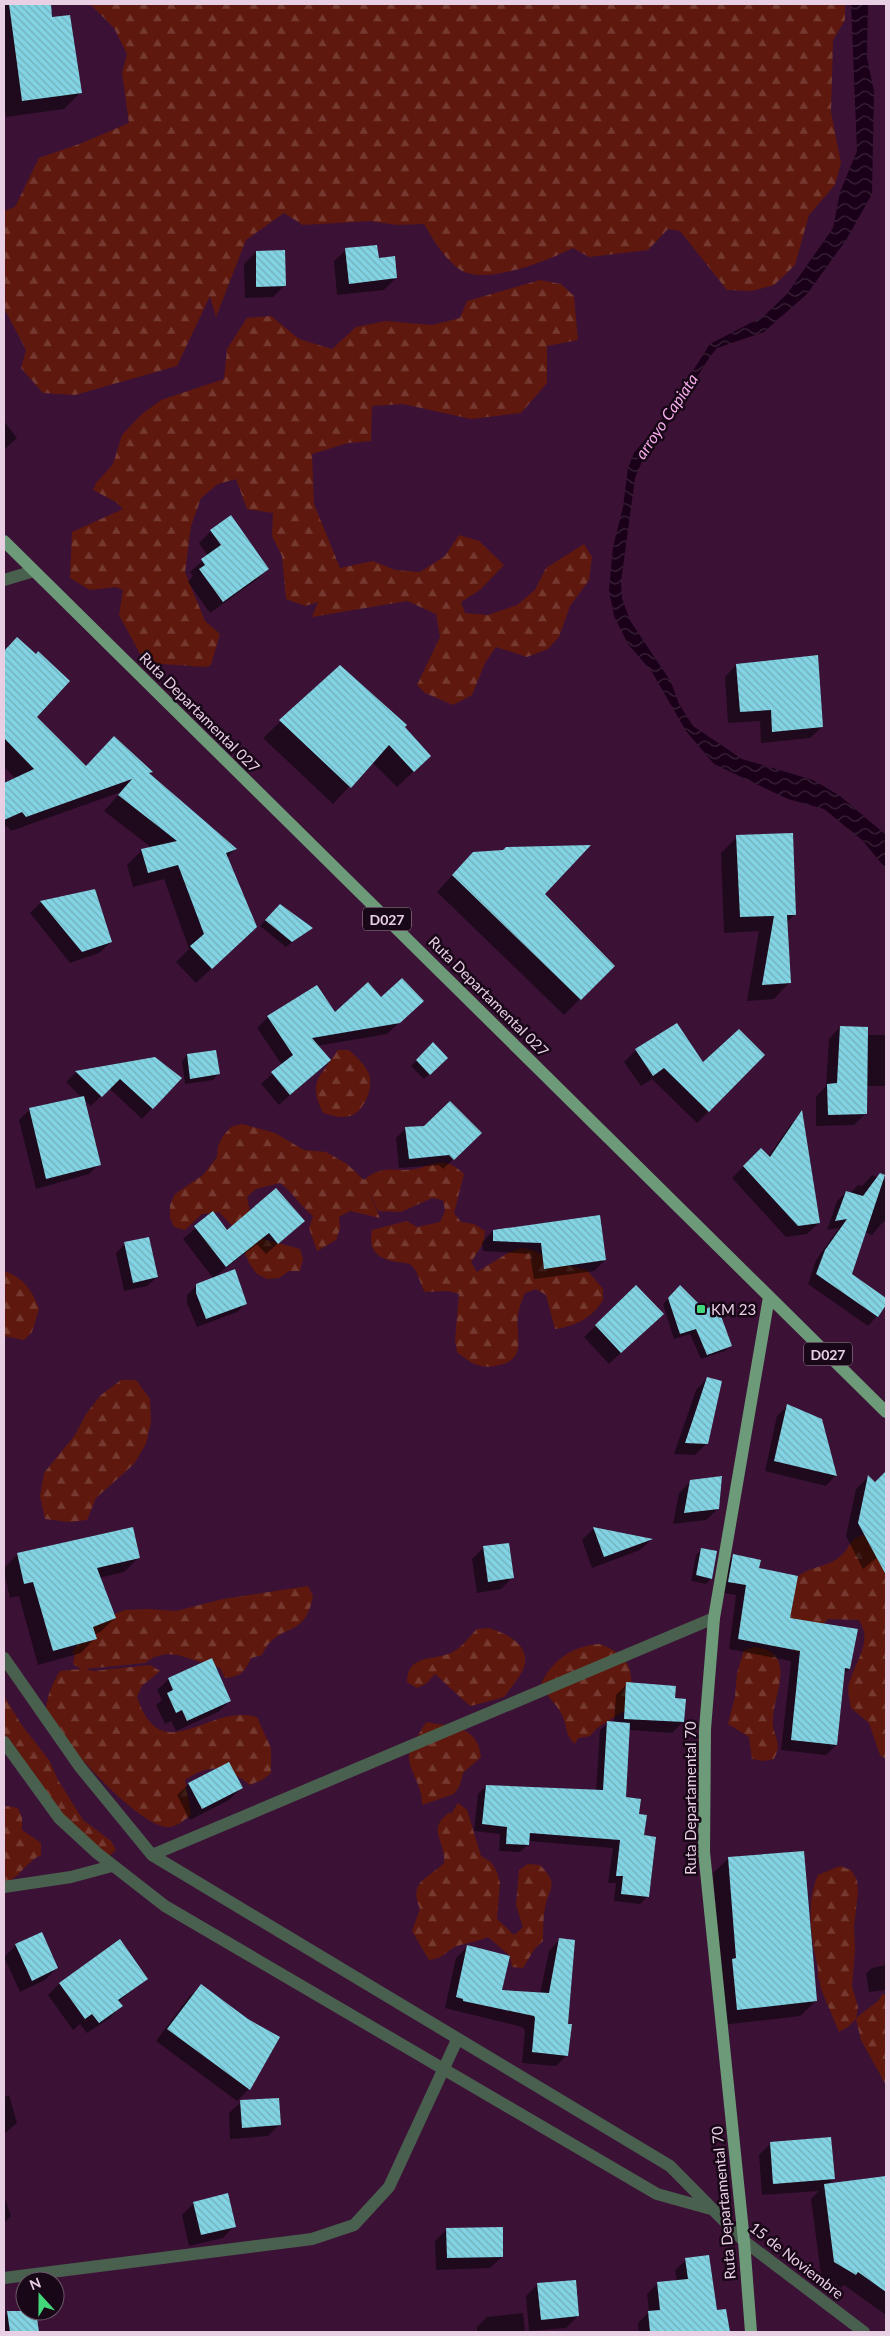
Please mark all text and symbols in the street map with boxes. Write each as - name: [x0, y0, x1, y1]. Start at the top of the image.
- water label: arroyo Capiata: [631, 370, 701, 462]
- street label: Ruta Departamental 027: [136, 648, 264, 776]
- road number: D027: [363, 908, 411, 931]
- street label: Ruta Departamental 027: [425, 932, 553, 1060]
- place label: KM 23: [711, 1300, 756, 1318]
- marker: KM 23: [695, 1303, 707, 1315]
- road number: D027: [804, 1342, 852, 1366]
- street label: Ruta Departamental 70: [681, 1721, 699, 1875]
- street label: Ruta Departamental 70: [707, 2125, 739, 2280]
- street label: 15 de Noviembre: [747, 2218, 848, 2302]
- north arrow: [15, 2271, 65, 2321]
- text: N: [27, 2274, 43, 2293]

